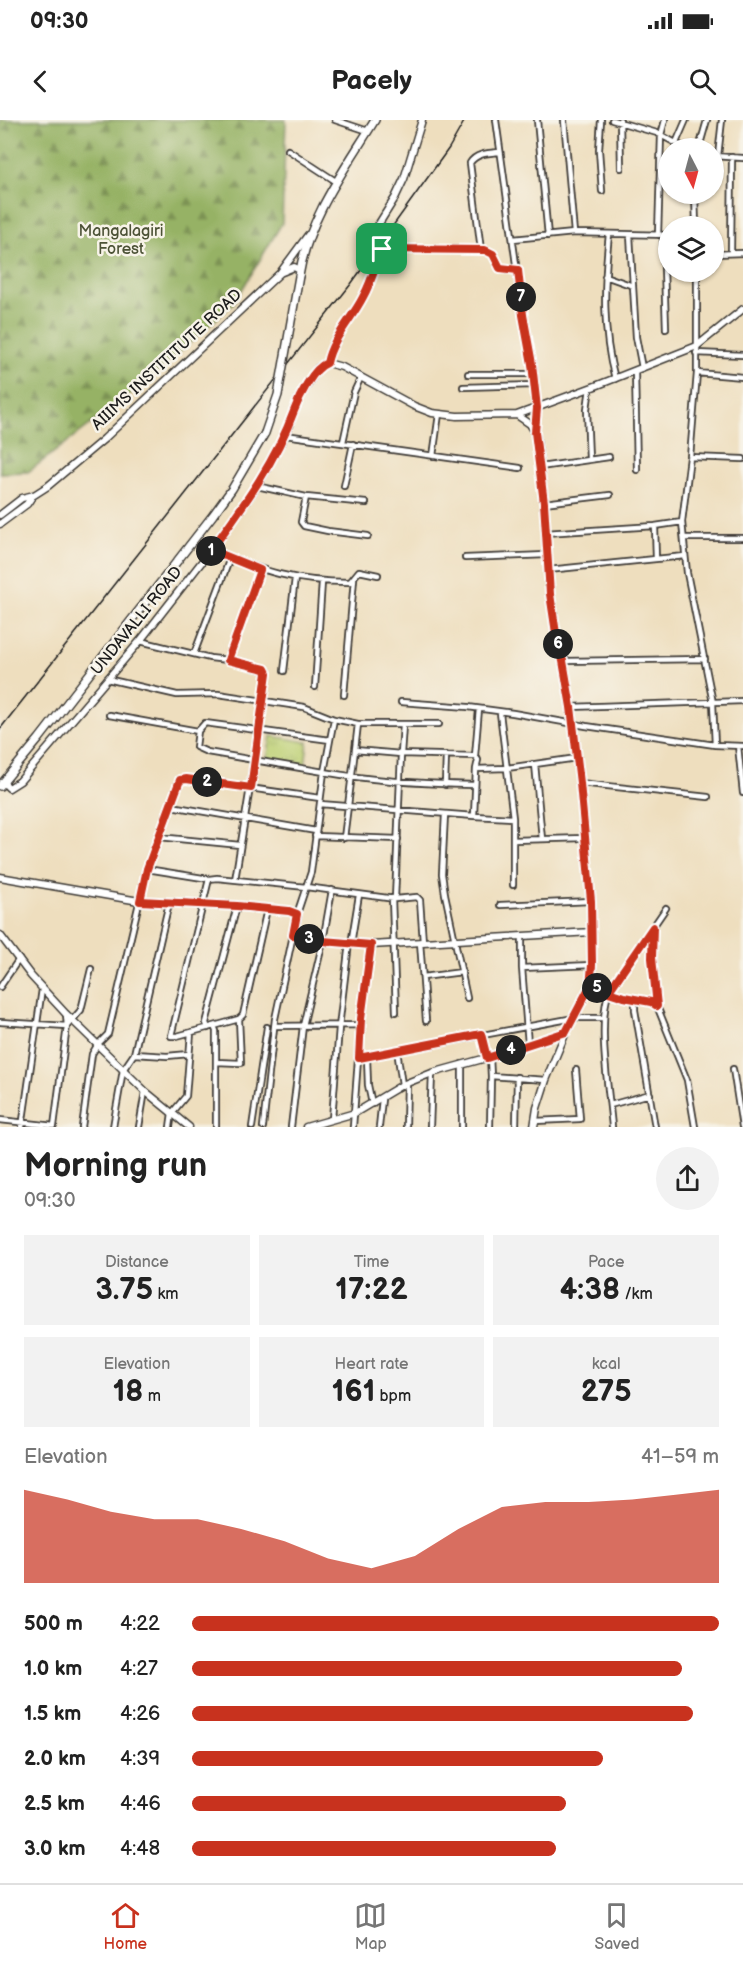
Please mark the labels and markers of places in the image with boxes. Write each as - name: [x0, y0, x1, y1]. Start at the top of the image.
- pin: [356, 223, 407, 274]
- pin: 7: [506, 282, 536, 312]
- pin: 1: [196, 536, 226, 566]
- pin: 6: [543, 629, 573, 659]
- pin: 2: [192, 767, 222, 797]
- pin: 3: [294, 924, 324, 954]
- pin: 5: [582, 973, 612, 1003]
- pin: 4: [496, 1035, 526, 1065]

